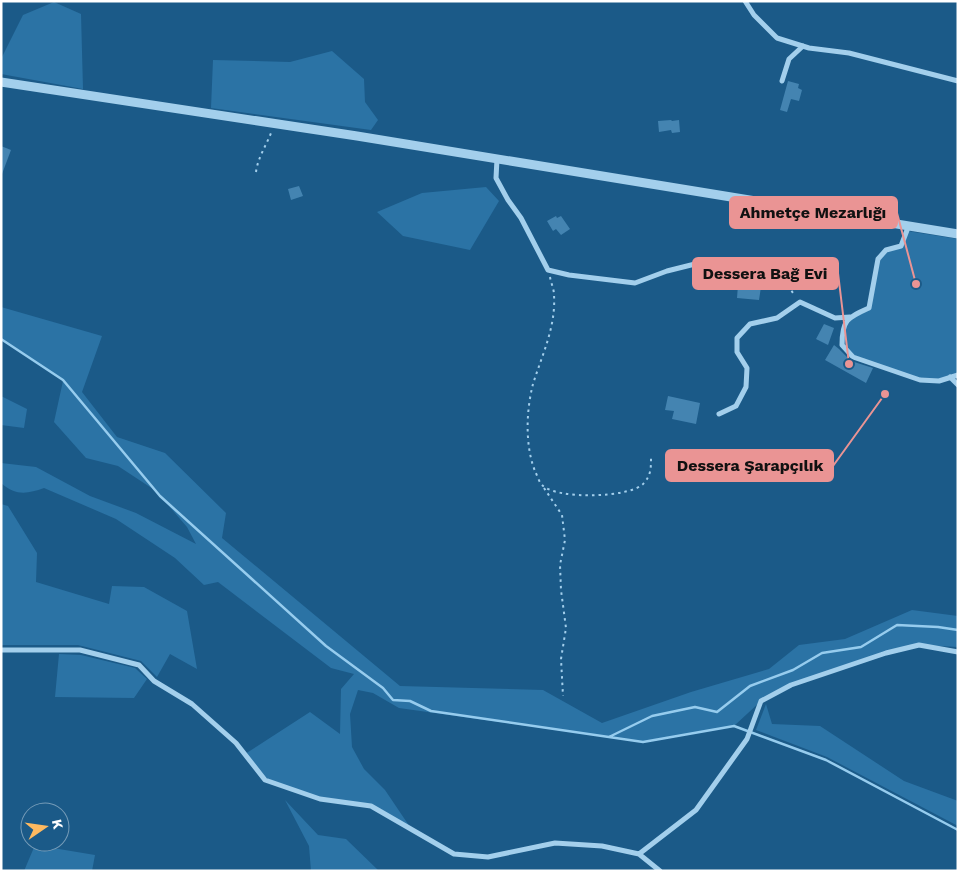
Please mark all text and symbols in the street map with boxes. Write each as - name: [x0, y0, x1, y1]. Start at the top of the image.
- callout: Ahmetçe Mezarlığı: [730, 197, 897, 228]
- text: Ahmetçe Mezarlığı: [740, 203, 886, 222]
- callout: Dessera Bağ Evi: [693, 258, 838, 289]
- text: Dessera Bağ Evi: [703, 264, 827, 283]
- callout: Dessera Şarapçılık: [666, 450, 833, 481]
- text: Dessera Şarapçılık: [677, 456, 823, 475]
- north arrow: [20, 802, 70, 852]
- text: K: [49, 818, 67, 831]

